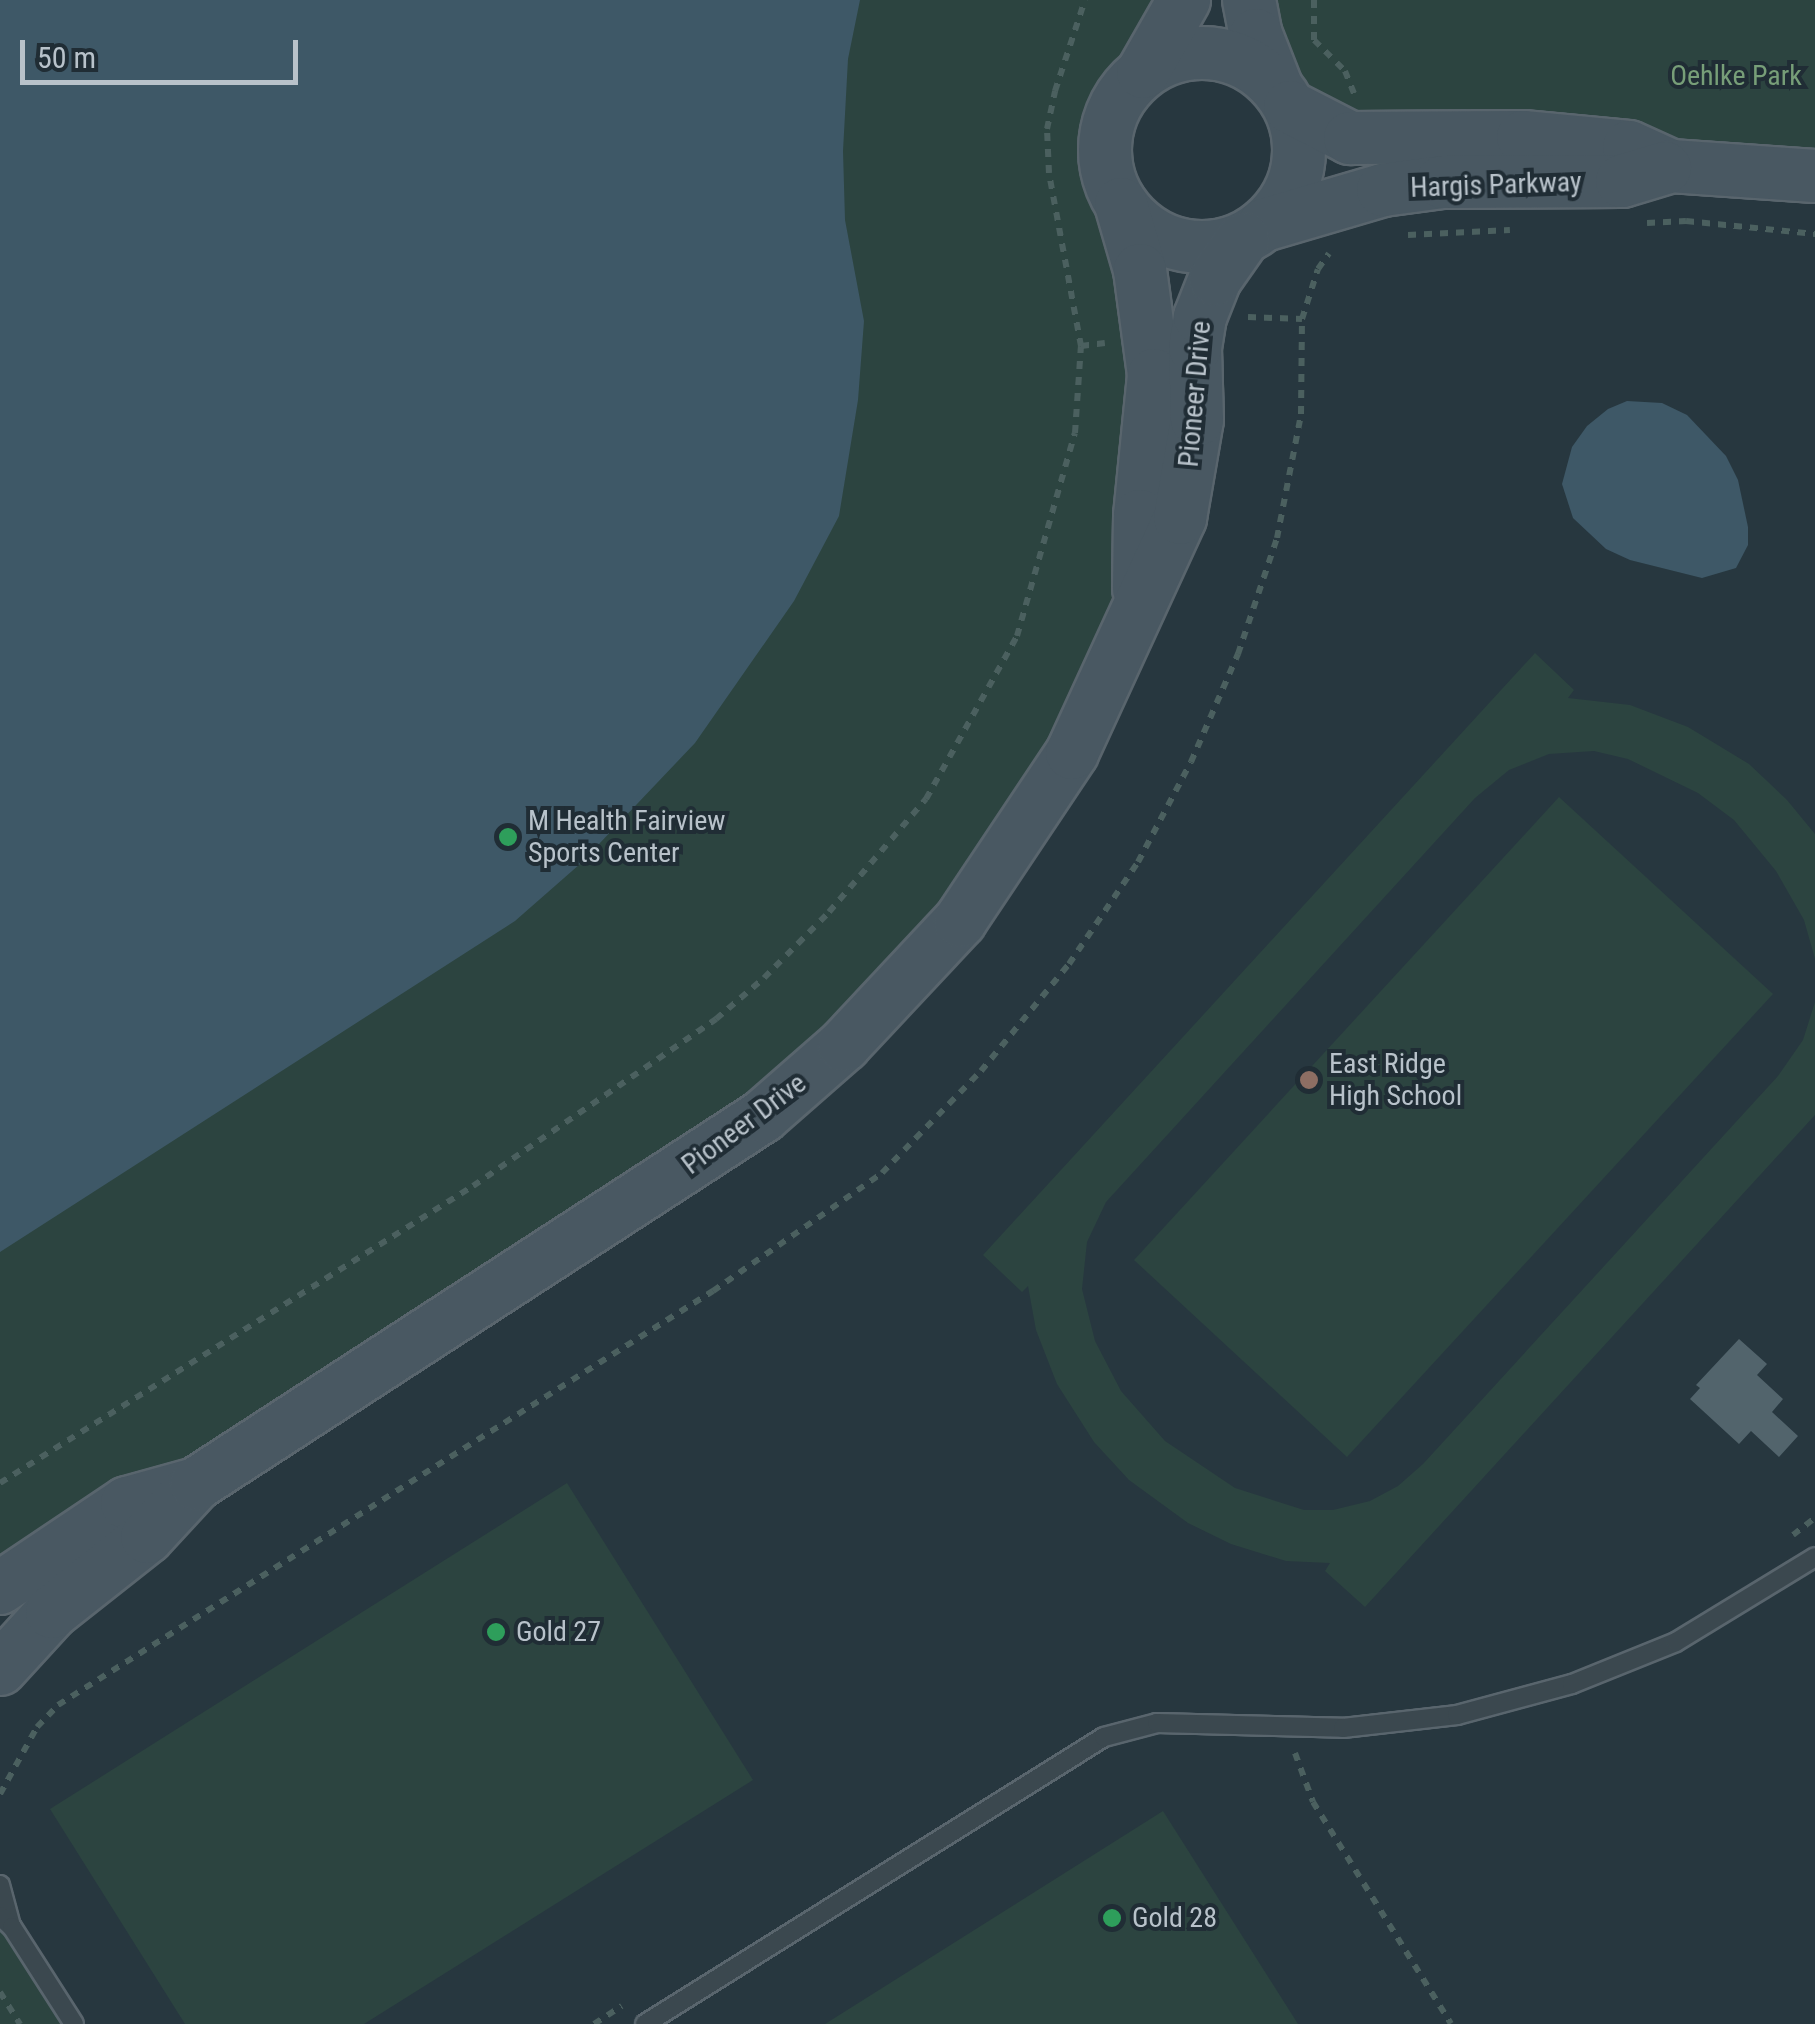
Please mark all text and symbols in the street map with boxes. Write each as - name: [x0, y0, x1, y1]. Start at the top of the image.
- scale bar: [25, 20, 302, 82]
- text: 50 m: [37, 40, 96, 75]
- park label: Oehlke Park: [1670, 59, 1802, 93]
- street label: Hargis Parkway: [1410, 165, 1582, 205]
- street label: Pioneer Drive: [1172, 319, 1218, 469]
- place label: M Health Fairview Sports Center: [528, 804, 725, 870]
- marker: M Health Fairview Sports Center: [497, 826, 519, 848]
- place label: East Ridge High School: [1329, 1047, 1462, 1113]
- street label: Pioneer Drive: [675, 1066, 813, 1182]
- marker: East Ridge High School: [1298, 1069, 1320, 1091]
- place label: Gold 27: [516, 1615, 601, 1649]
- marker: Gold 27: [485, 1621, 507, 1643]
- place label: Gold 28: [1132, 1901, 1217, 1935]
- marker: Gold 28: [1101, 1907, 1123, 1929]

